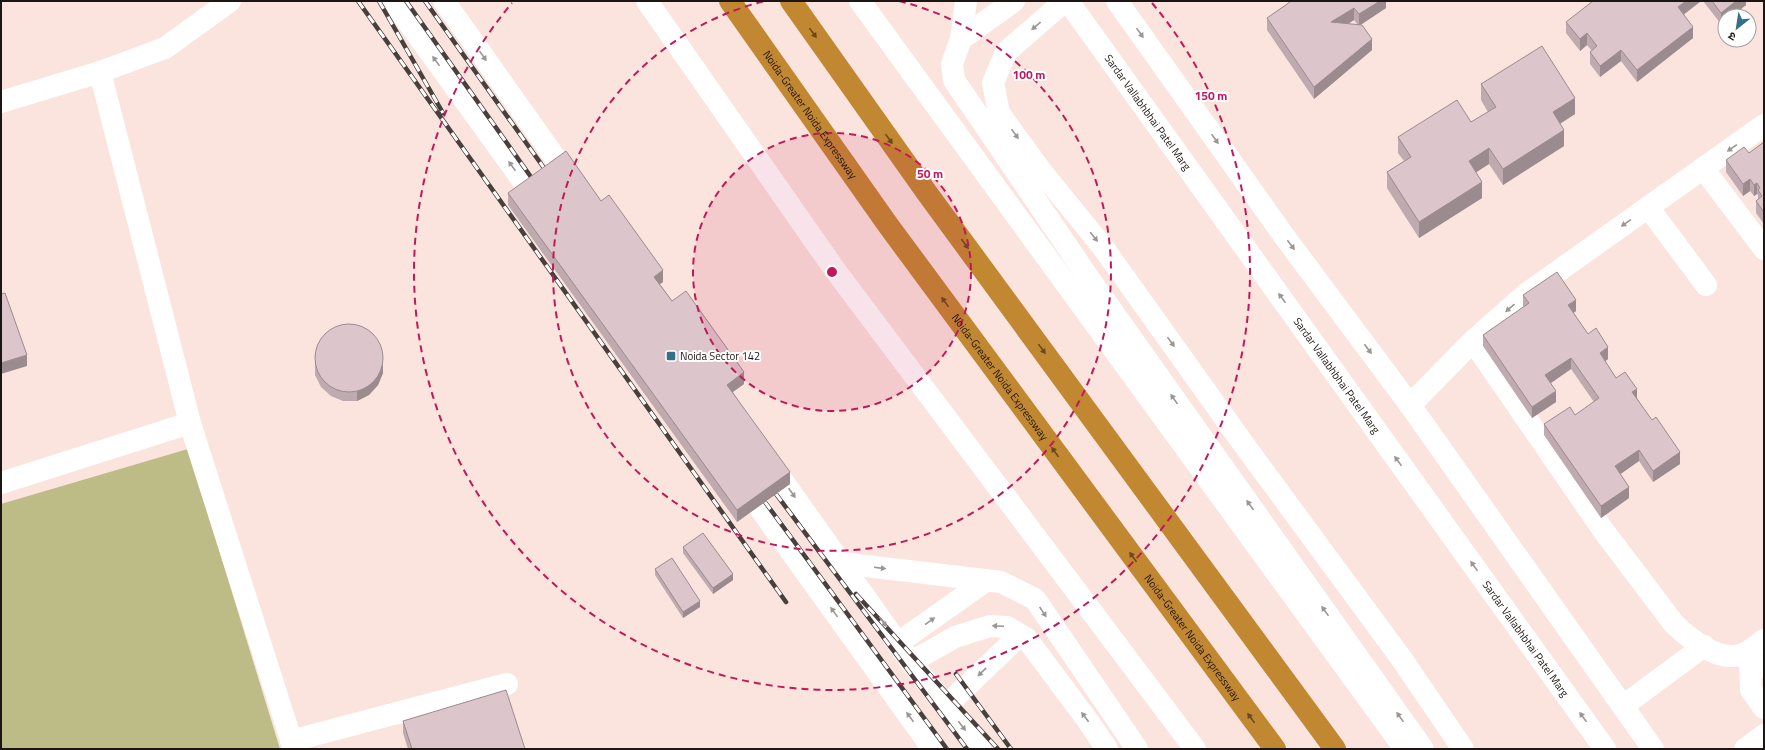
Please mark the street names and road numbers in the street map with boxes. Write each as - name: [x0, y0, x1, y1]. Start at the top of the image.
- street label: Noida-Greater Noida Expressway: [759, 47, 861, 183]
- street label: Sardar Vallabhbhai Patel Marg: [1101, 51, 1195, 174]
- street label: Noida-Greater Noida Expressway: [948, 310, 1053, 444]
- street label: Sardar Vallabhbhai Patel Marg: [1290, 314, 1384, 437]
- street label: Noida-Greater Noida Expressway: [1141, 571, 1245, 705]
- street label: Sardar Vallabhbhai Patel Marg: [1479, 577, 1573, 700]

